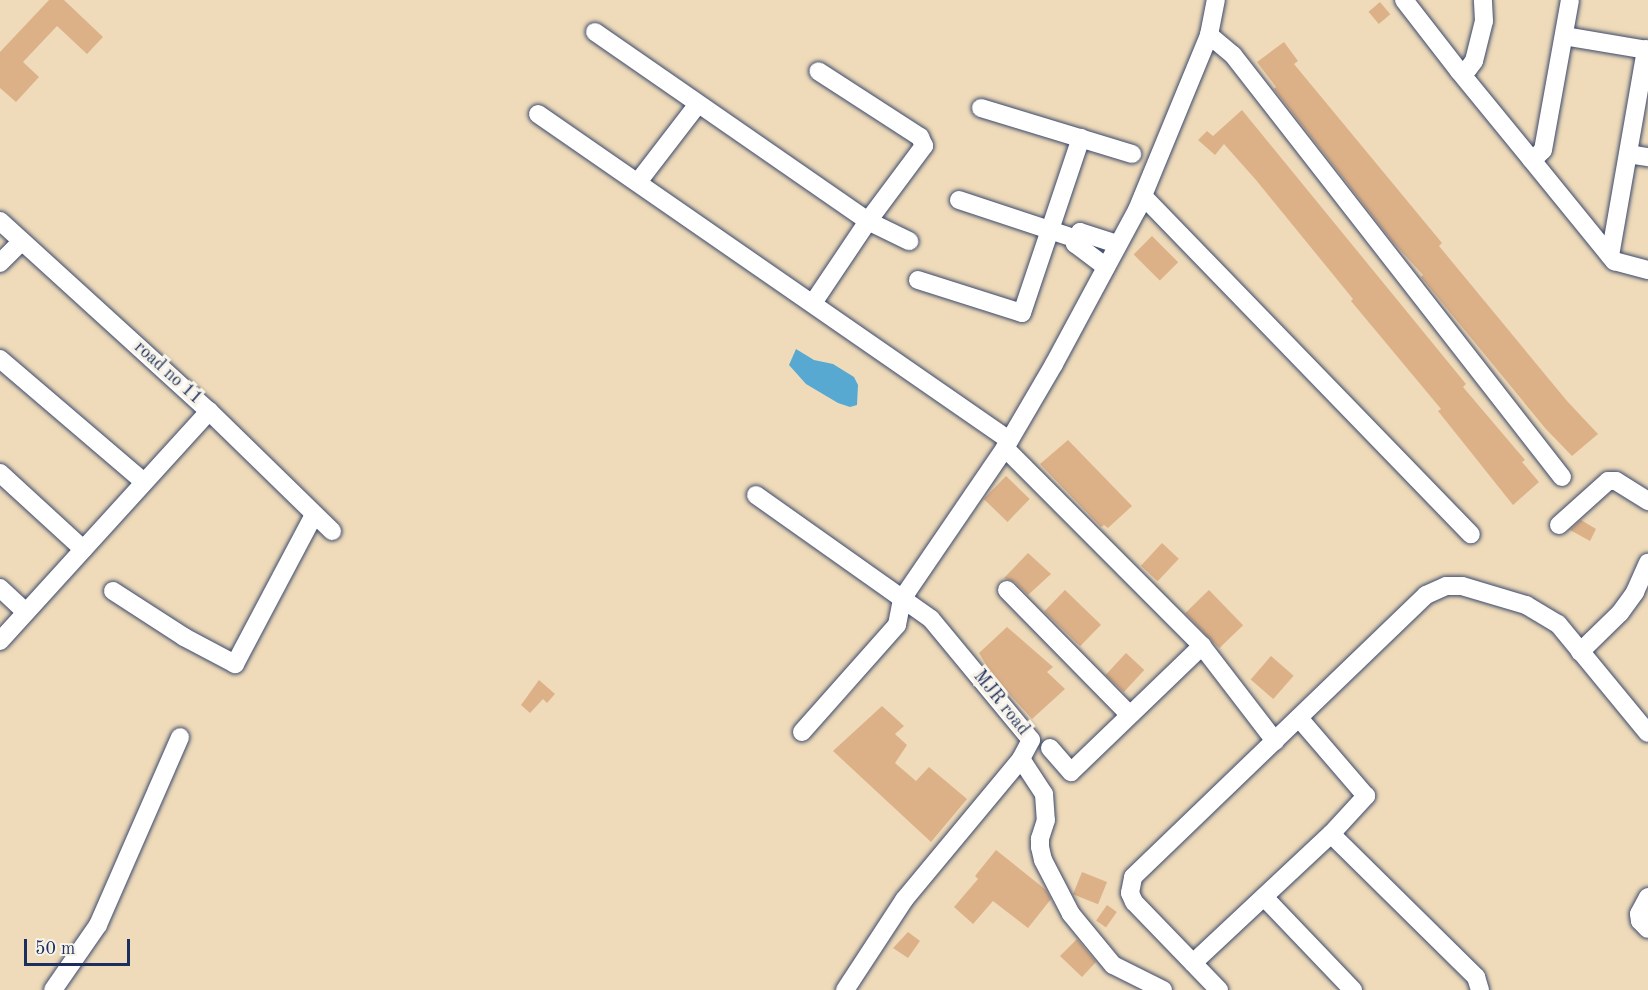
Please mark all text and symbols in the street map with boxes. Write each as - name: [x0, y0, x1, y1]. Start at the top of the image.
- street label: road no 11: [129, 337, 207, 409]
- street label: MJR road: [968, 666, 1034, 740]
- scale bar: [27, 927, 134, 965]
- text: 50 m: [35, 940, 75, 958]

